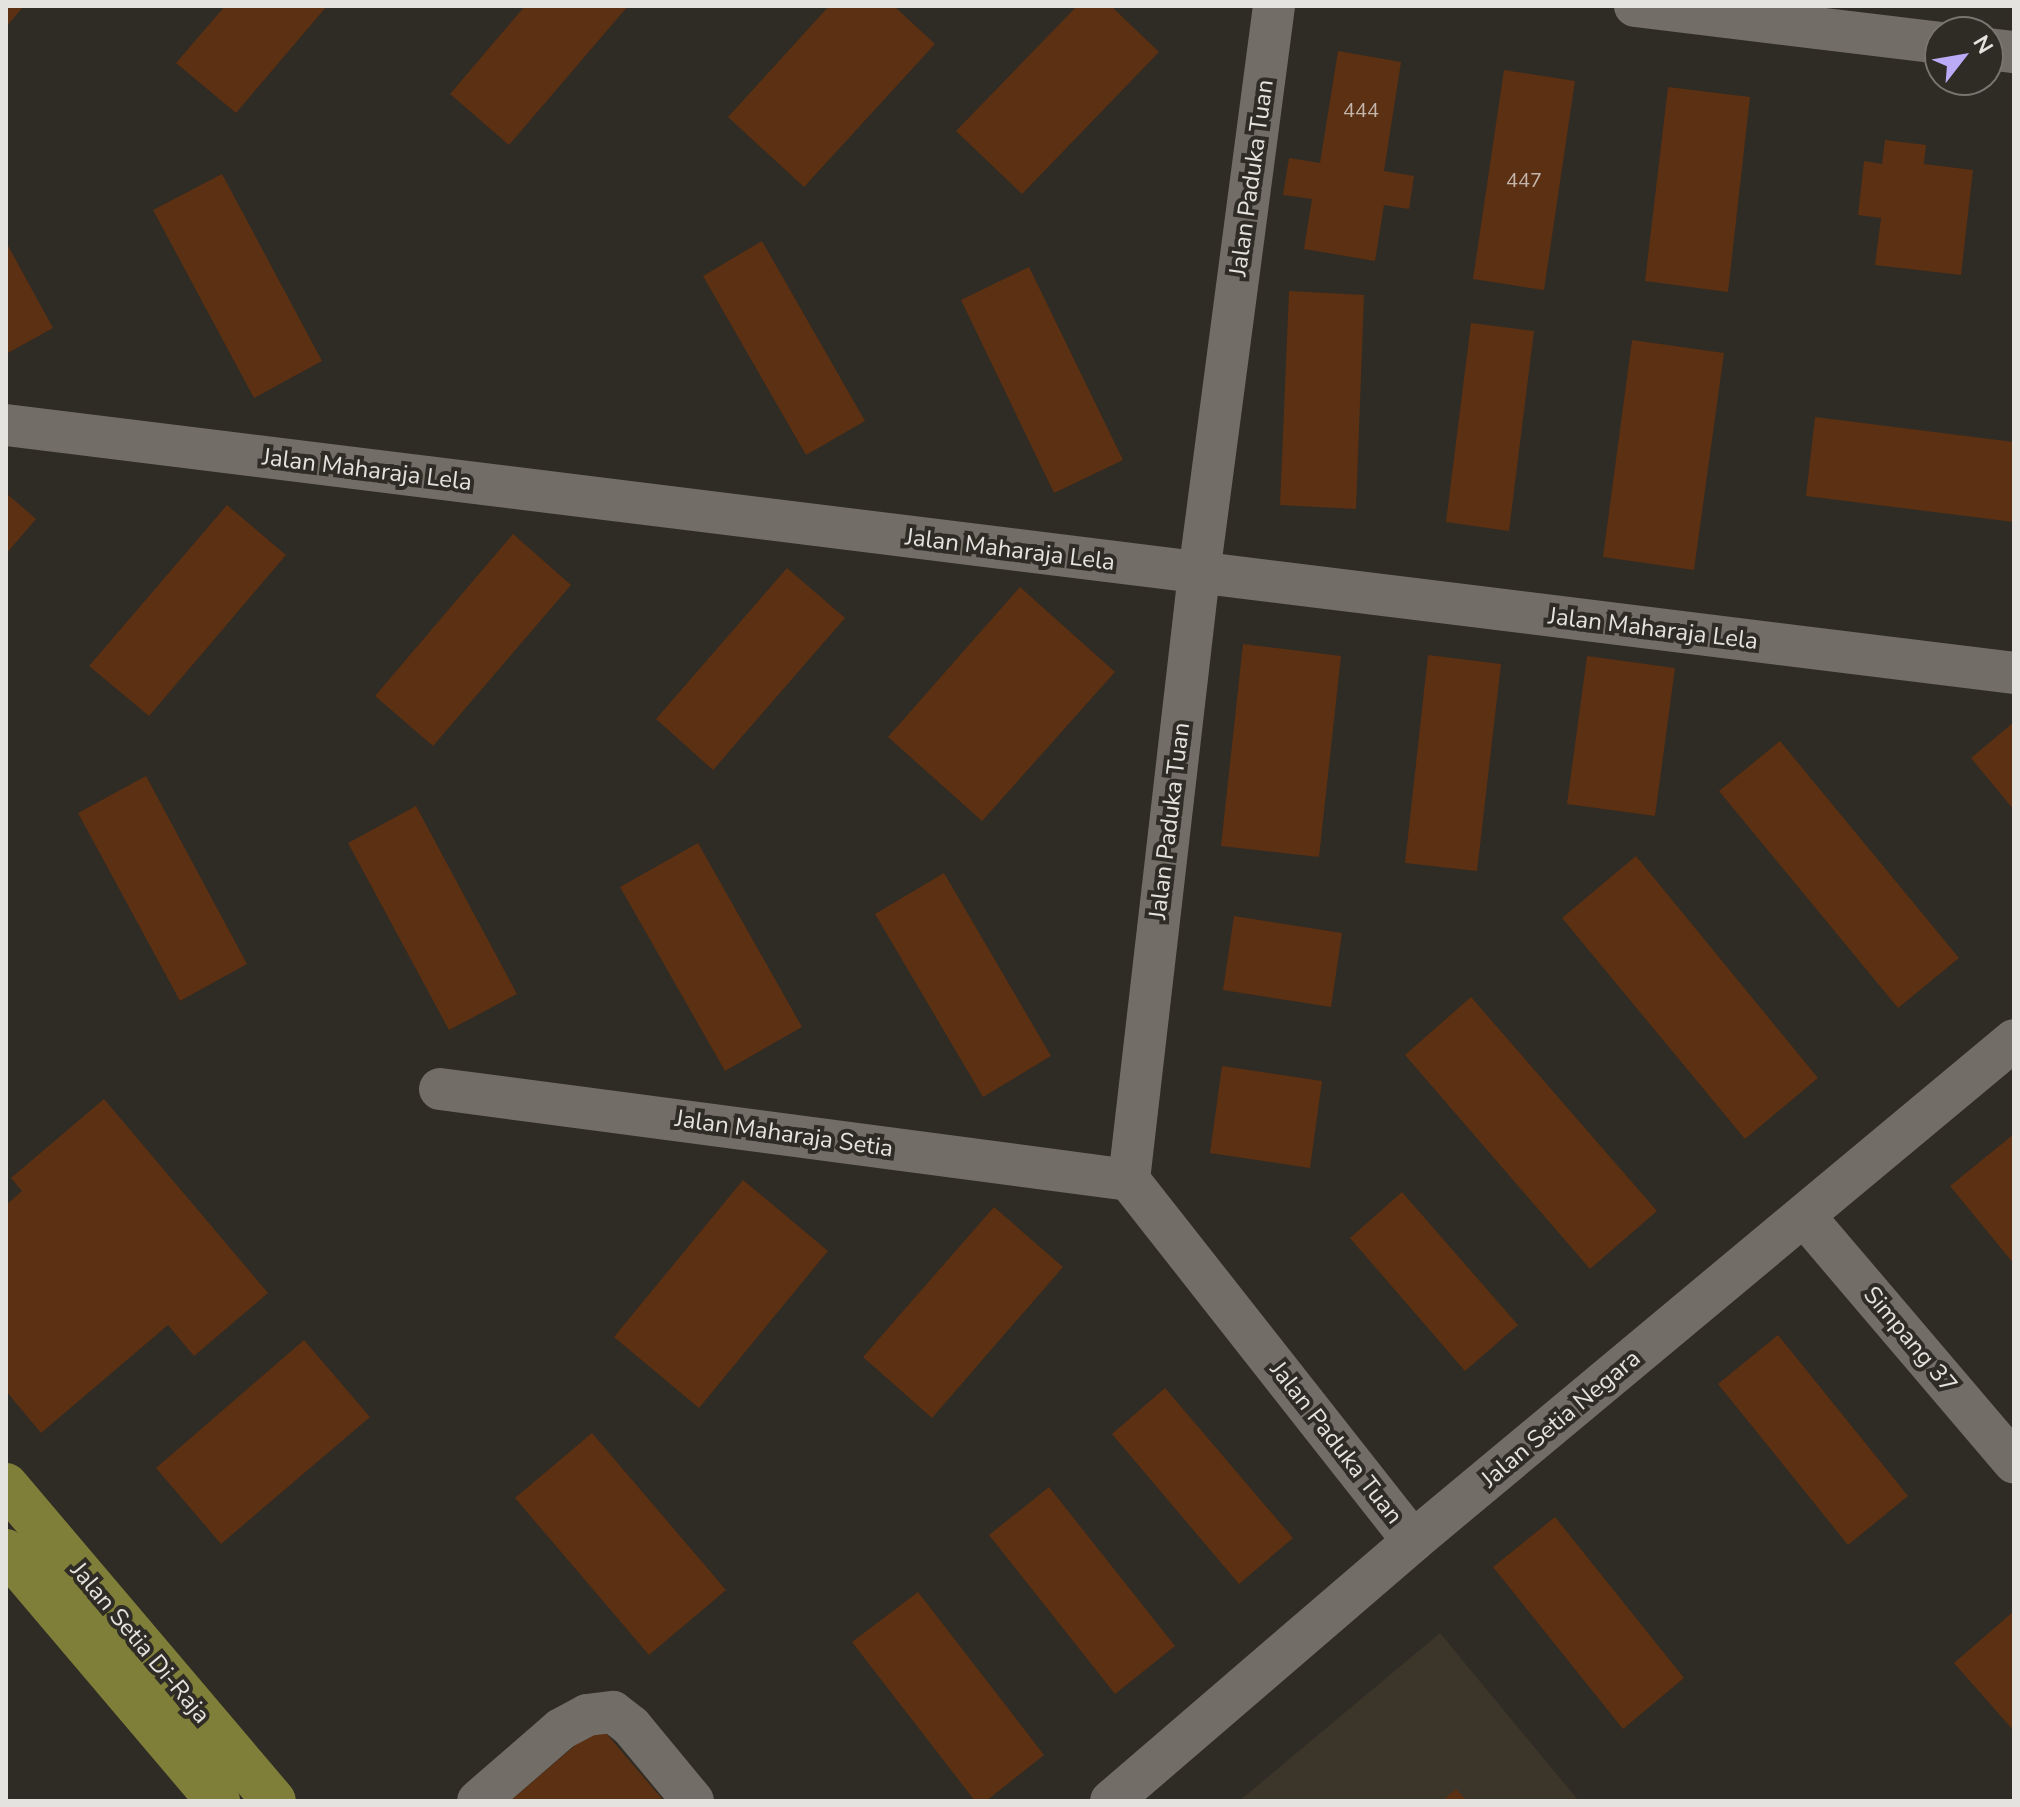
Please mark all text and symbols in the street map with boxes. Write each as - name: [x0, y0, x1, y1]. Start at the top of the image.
- north arrow: [1924, 16, 2004, 96]
- text: N: [1966, 30, 2000, 59]
- street label: Jalan Paduka Tuan: [1224, 78, 1280, 278]
- house number: 444: [1343, 98, 1379, 122]
- house number: 447: [1506, 168, 1542, 192]
- street label: Jalan Maharaja Lela: [261, 443, 473, 497]
- street label: Jalan Maharaja Lela: [904, 523, 1116, 577]
- street label: Jalan Maharaja Lela: [1547, 602, 1759, 656]
- street label: Jalan Paduka Tuan: [1144, 721, 1196, 921]
- street label: Jalan Maharaja Setia: [673, 1104, 895, 1164]
- street label: Simpang 37: [1857, 1281, 1963, 1399]
- street label: Jalan Setia Negara: [1476, 1344, 1646, 1494]
- street label: Jalan Paduka Tuan: [1264, 1356, 1408, 1530]
- street label: Jalan Setia Di-Raja: [64, 1557, 216, 1729]

